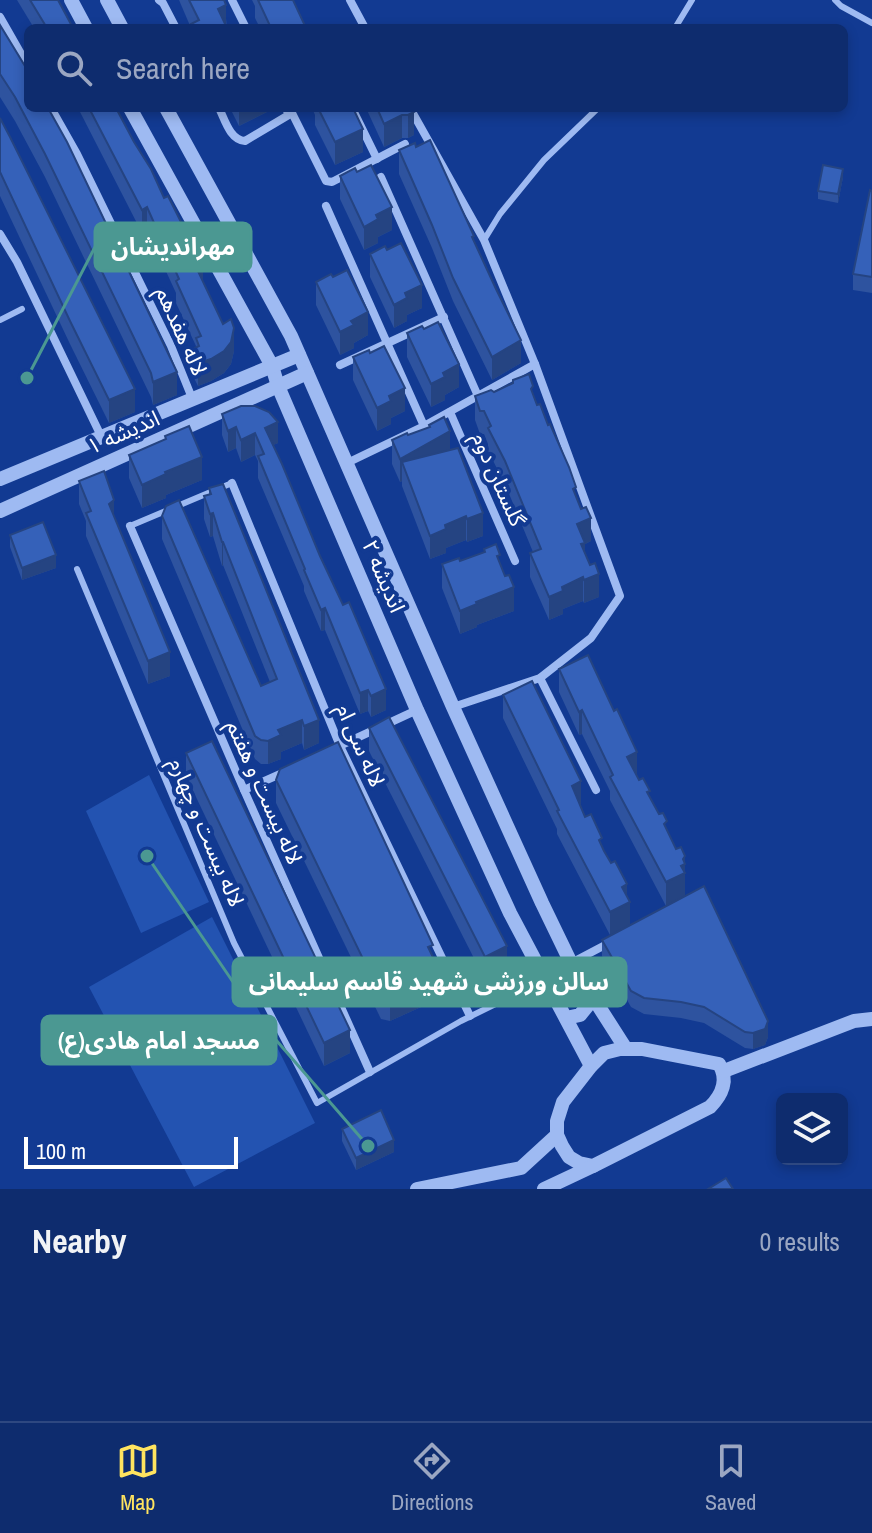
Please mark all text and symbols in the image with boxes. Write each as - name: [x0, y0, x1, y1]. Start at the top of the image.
- search box: [24, 24, 848, 112]
- icon: search: [52, 46, 96, 90]
- text: Search here: [116, 48, 250, 88]
- callout: مهراندیشان: [95, 223, 251, 271]
- text: مهراندیشان: [111, 230, 235, 262]
- street label: لاله هفدهم: [147, 282, 215, 381]
- street label: اندیشه ۱: [82, 403, 164, 461]
- street label: گلستان دوم: [463, 427, 533, 532]
- street label: اندیشه ۲: [355, 535, 413, 617]
- street label: لاله سی ام: [327, 698, 393, 792]
- street label: لاله بیست و هفتم: [218, 715, 310, 870]
- street label: لاله بیست و چهارم: [160, 753, 252, 912]
- callout: سالن ورزشی شهید قاسم سلیمانی: [233, 958, 626, 1006]
- text: سالن ورزشی شهید قاسم سلیمانی: [249, 965, 609, 999]
- callout: مسجد امام هادی(ع): [42, 1016, 276, 1064]
- text: مسجد امام هادی(ع): [58, 1024, 260, 1059]
- map controls: [776, 1093, 848, 1165]
- button: layers: [776, 1093, 848, 1165]
- scale bar: [24, 1133, 238, 1169]
- text: 100 m: [36, 1136, 86, 1166]
- text: Nearby: [32, 1218, 127, 1264]
- text: 0 results: [759, 1224, 840, 1259]
- tab: Map: [116, 1439, 160, 1517]
- tab: Directions: [391, 1439, 474, 1517]
- tab: Saved: [705, 1439, 756, 1517]

